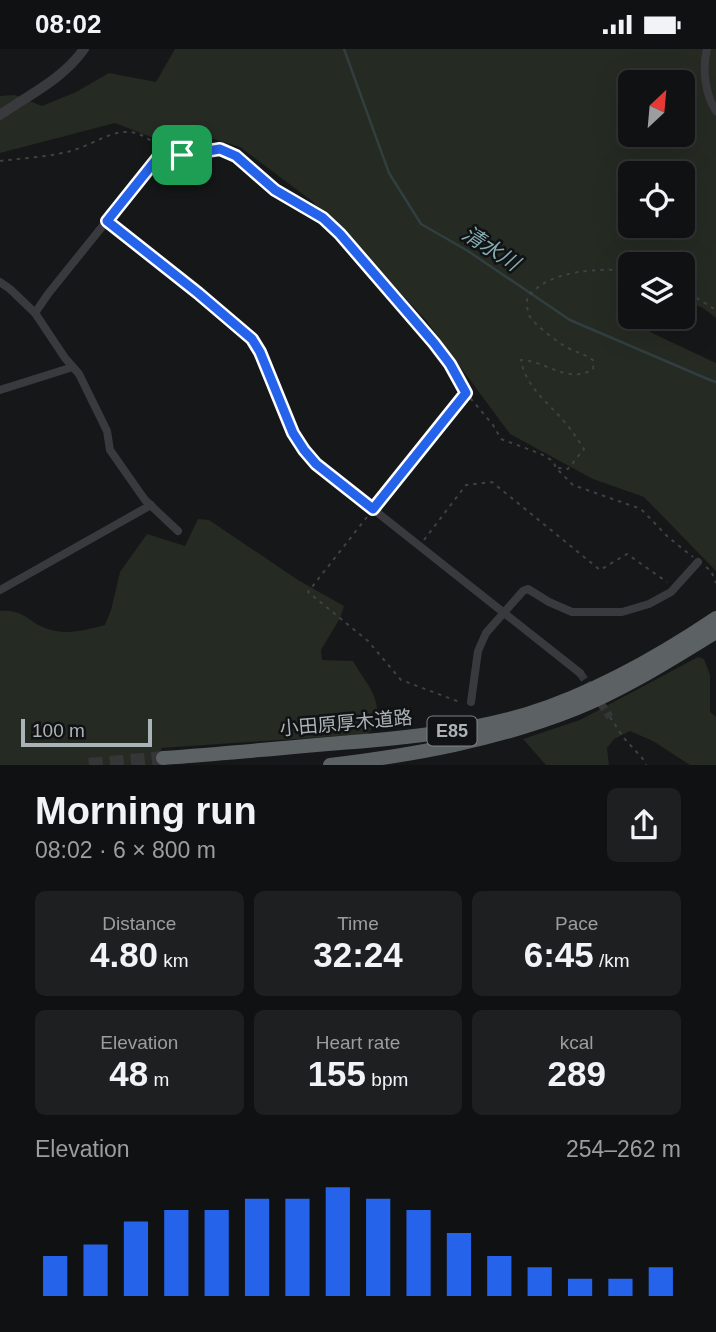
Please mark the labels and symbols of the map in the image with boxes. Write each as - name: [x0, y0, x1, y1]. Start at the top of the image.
- north arrow: [618, 70, 695, 147]
- pin: [152, 125, 212, 185]
- water label: 清水川: [458, 221, 525, 276]
- street label: 小田原厚木道路: [279, 707, 413, 739]
- scale bar: [21, 716, 152, 748]
- road number: E85: [428, 717, 476, 745]

